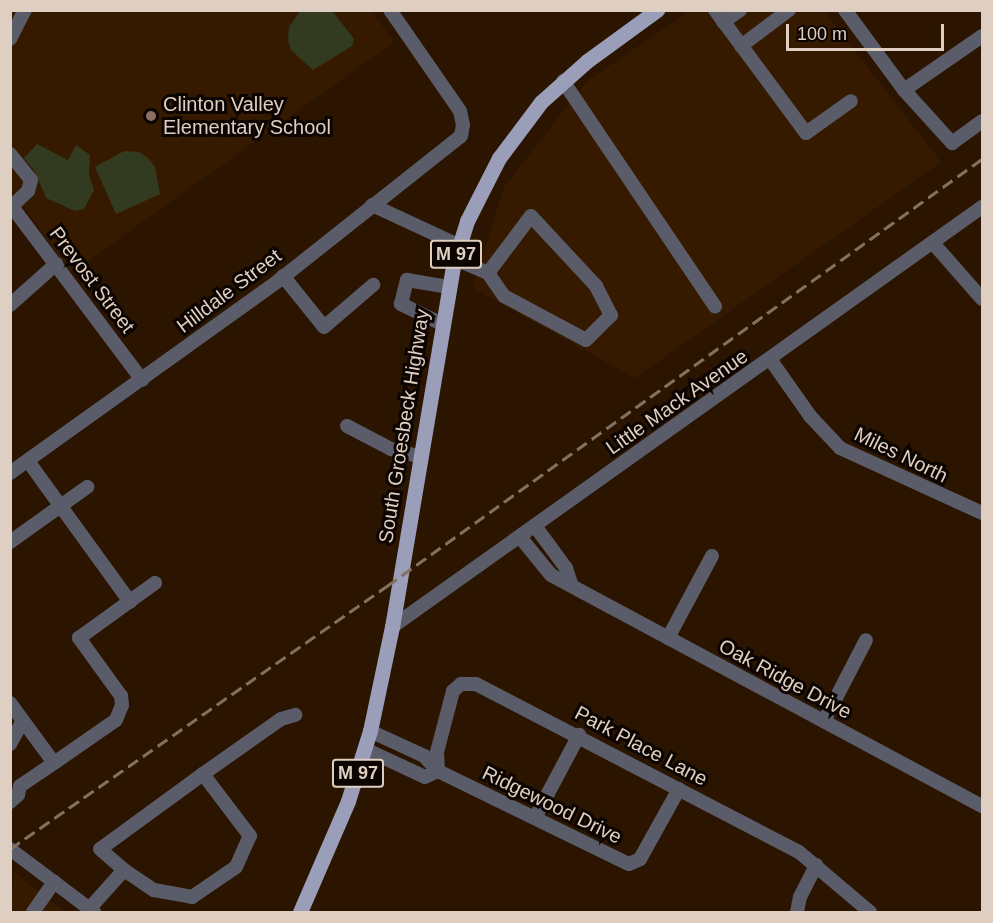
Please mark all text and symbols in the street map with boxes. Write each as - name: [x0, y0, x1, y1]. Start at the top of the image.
- scale bar: [789, 12, 946, 50]
- text: 100 m: [797, 24, 847, 44]
- place label: Clinton Valley Elementary School: [163, 92, 331, 139]
- marker: Clinton Valley Elementary School: [144, 109, 158, 123]
- street label: Prevost Street: [44, 222, 140, 338]
- road number: M 97: [429, 239, 483, 269]
- street label: Hilldale Street: [172, 244, 286, 338]
- street label: South Groesbeck Highway: [374, 307, 434, 545]
- street label: Little Mack Avenue: [601, 344, 753, 460]
- street label: Miles North: [850, 422, 952, 488]
- street label: Oak Ridge Drive: [715, 634, 855, 724]
- street label: Park Place Lane: [571, 701, 711, 791]
- road number: M 97: [331, 758, 385, 788]
- street label: Ridgewood Drive: [478, 761, 626, 849]

